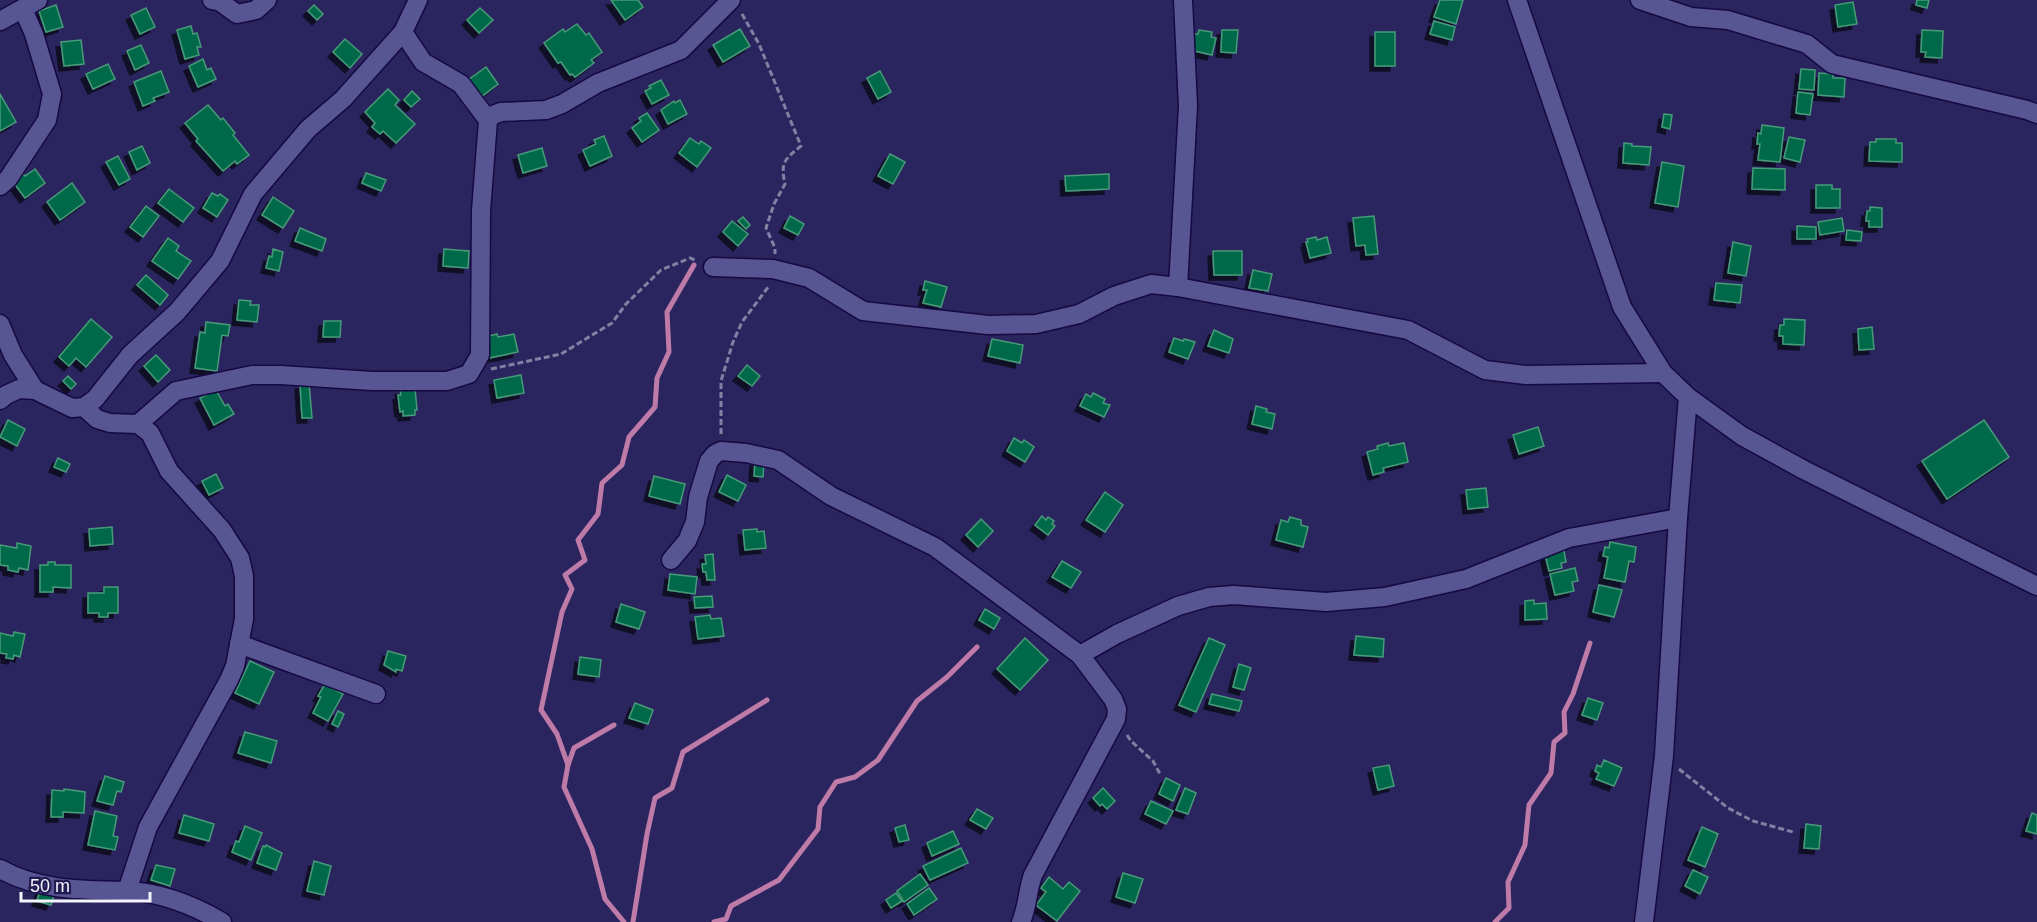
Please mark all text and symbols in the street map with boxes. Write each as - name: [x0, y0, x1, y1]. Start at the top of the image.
- scale bar: [21, 865, 150, 903]
- text: 50 m: [30, 876, 70, 896]

